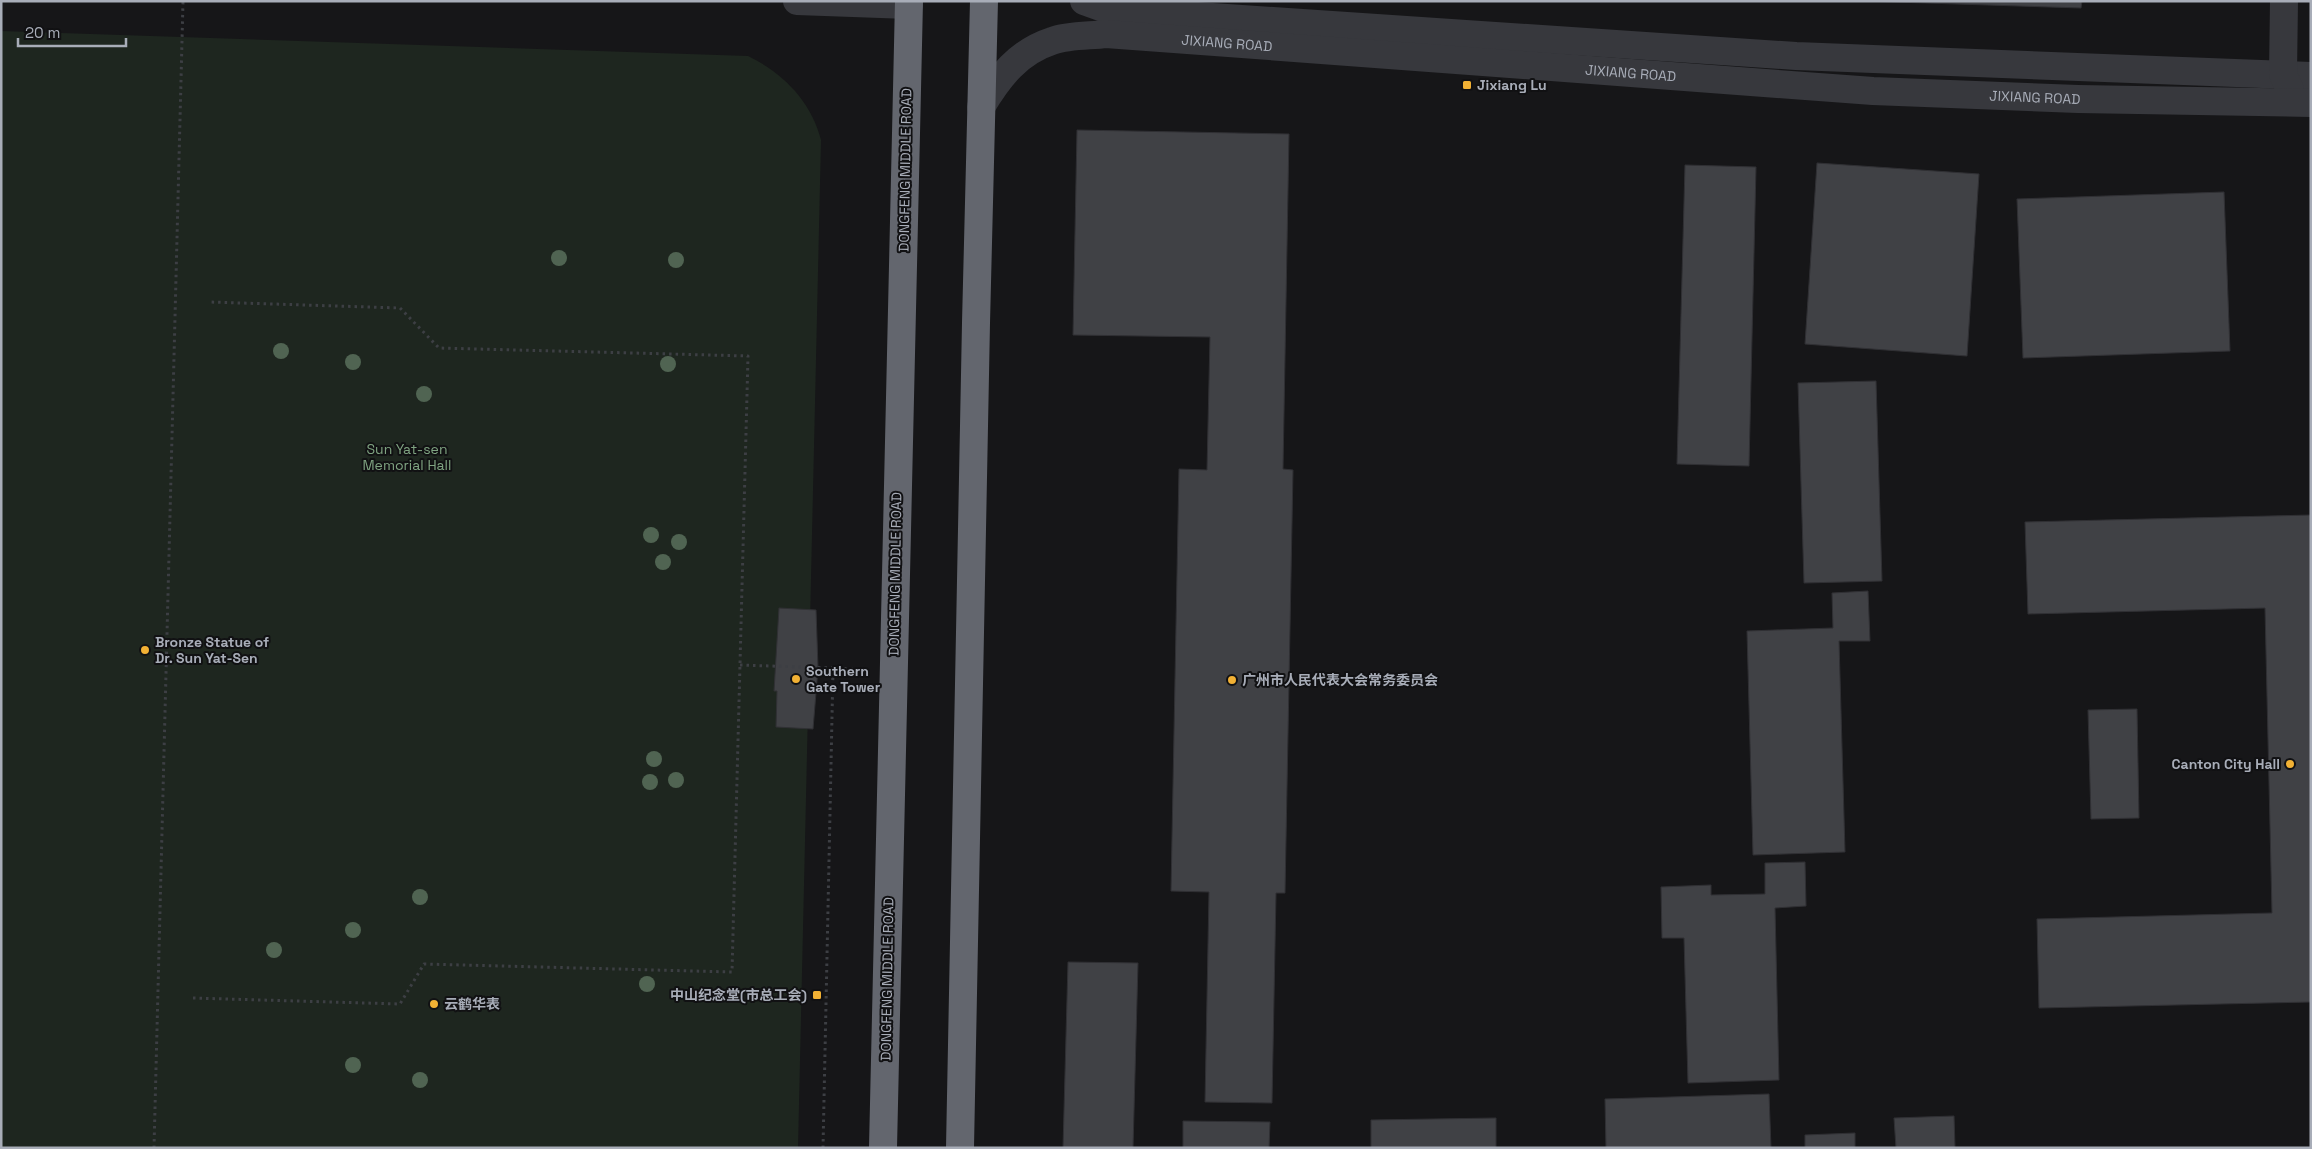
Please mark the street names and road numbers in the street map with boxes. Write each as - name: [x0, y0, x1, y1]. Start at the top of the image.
- street label: JIXIANG ROAD: [1181, 31, 1273, 55]
- street label: JIXIANG ROAD: [1584, 61, 1677, 85]
- street label: JIXIANG ROAD: [1989, 87, 2081, 108]
- street label: DONGFENG MIDDLE ROAD: [895, 88, 915, 252]
- street label: DONGFENG MIDDLE ROAD: [885, 492, 905, 656]
- street label: DONGFENG MIDDLE ROAD: [877, 897, 897, 1061]

